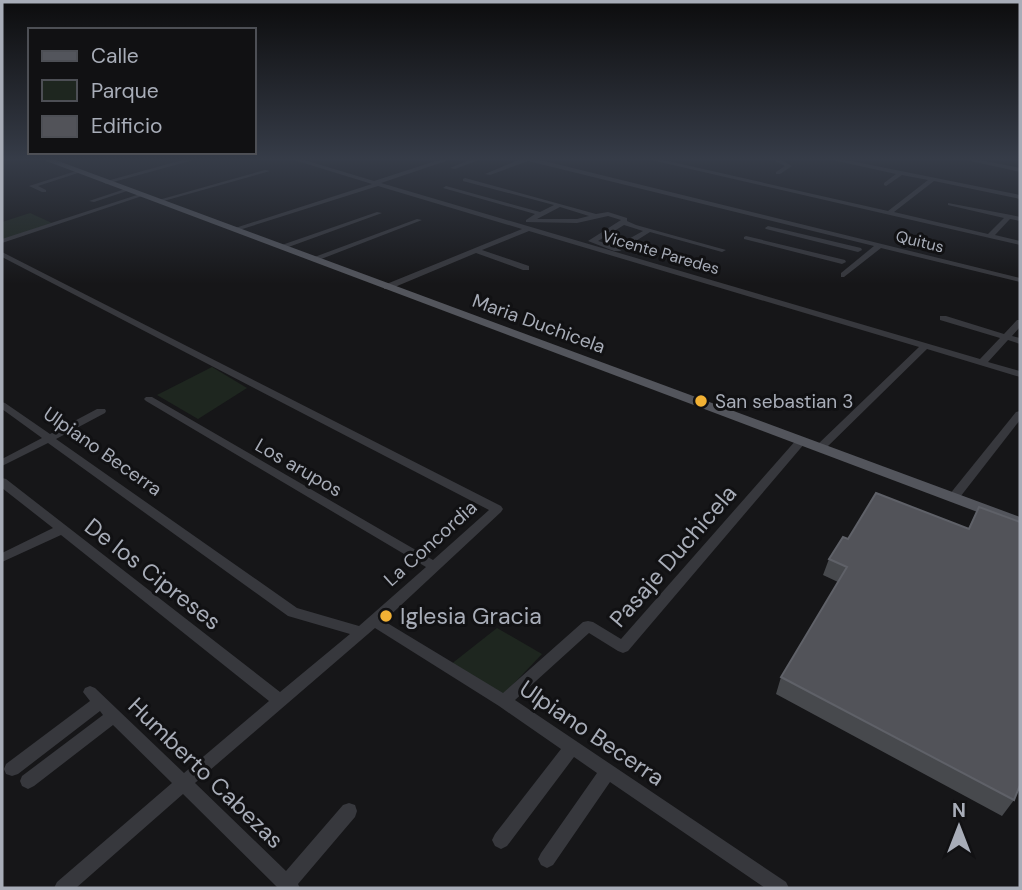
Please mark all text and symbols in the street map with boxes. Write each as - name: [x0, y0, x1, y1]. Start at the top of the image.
- legend: [28, 28, 256, 154]
- text: Calle: [91, 42, 139, 70]
- text: Parque: [91, 77, 159, 105]
- text: Edificio: [91, 112, 162, 140]
- street label: Quitus: [894, 225, 946, 258]
- street label: Vicente Paredes: [600, 226, 722, 279]
- street label: Maria Duchicela: [469, 288, 609, 359]
- place label: San sebastian 3: [715, 389, 854, 414]
- marker: San sebastian 3: [693, 393, 709, 409]
- street label: Ulpiano Becerra: [39, 401, 167, 502]
- street label: Los arupos: [251, 432, 347, 502]
- street label: Pasaje Duchicela: [603, 479, 743, 633]
- street label: La Concordia: [379, 495, 482, 592]
- street label: De los Cipreses: [79, 511, 227, 637]
- place label: Iglesia Gracia: [400, 601, 542, 631]
- marker: Iglesia Gracia: [378, 608, 394, 624]
- street label: Ulpiano Becerra: [514, 674, 670, 792]
- street label: Humberto Cabezas: [122, 691, 290, 855]
- north arrow: [924, 792, 994, 862]
- text: N: [952, 798, 966, 823]

